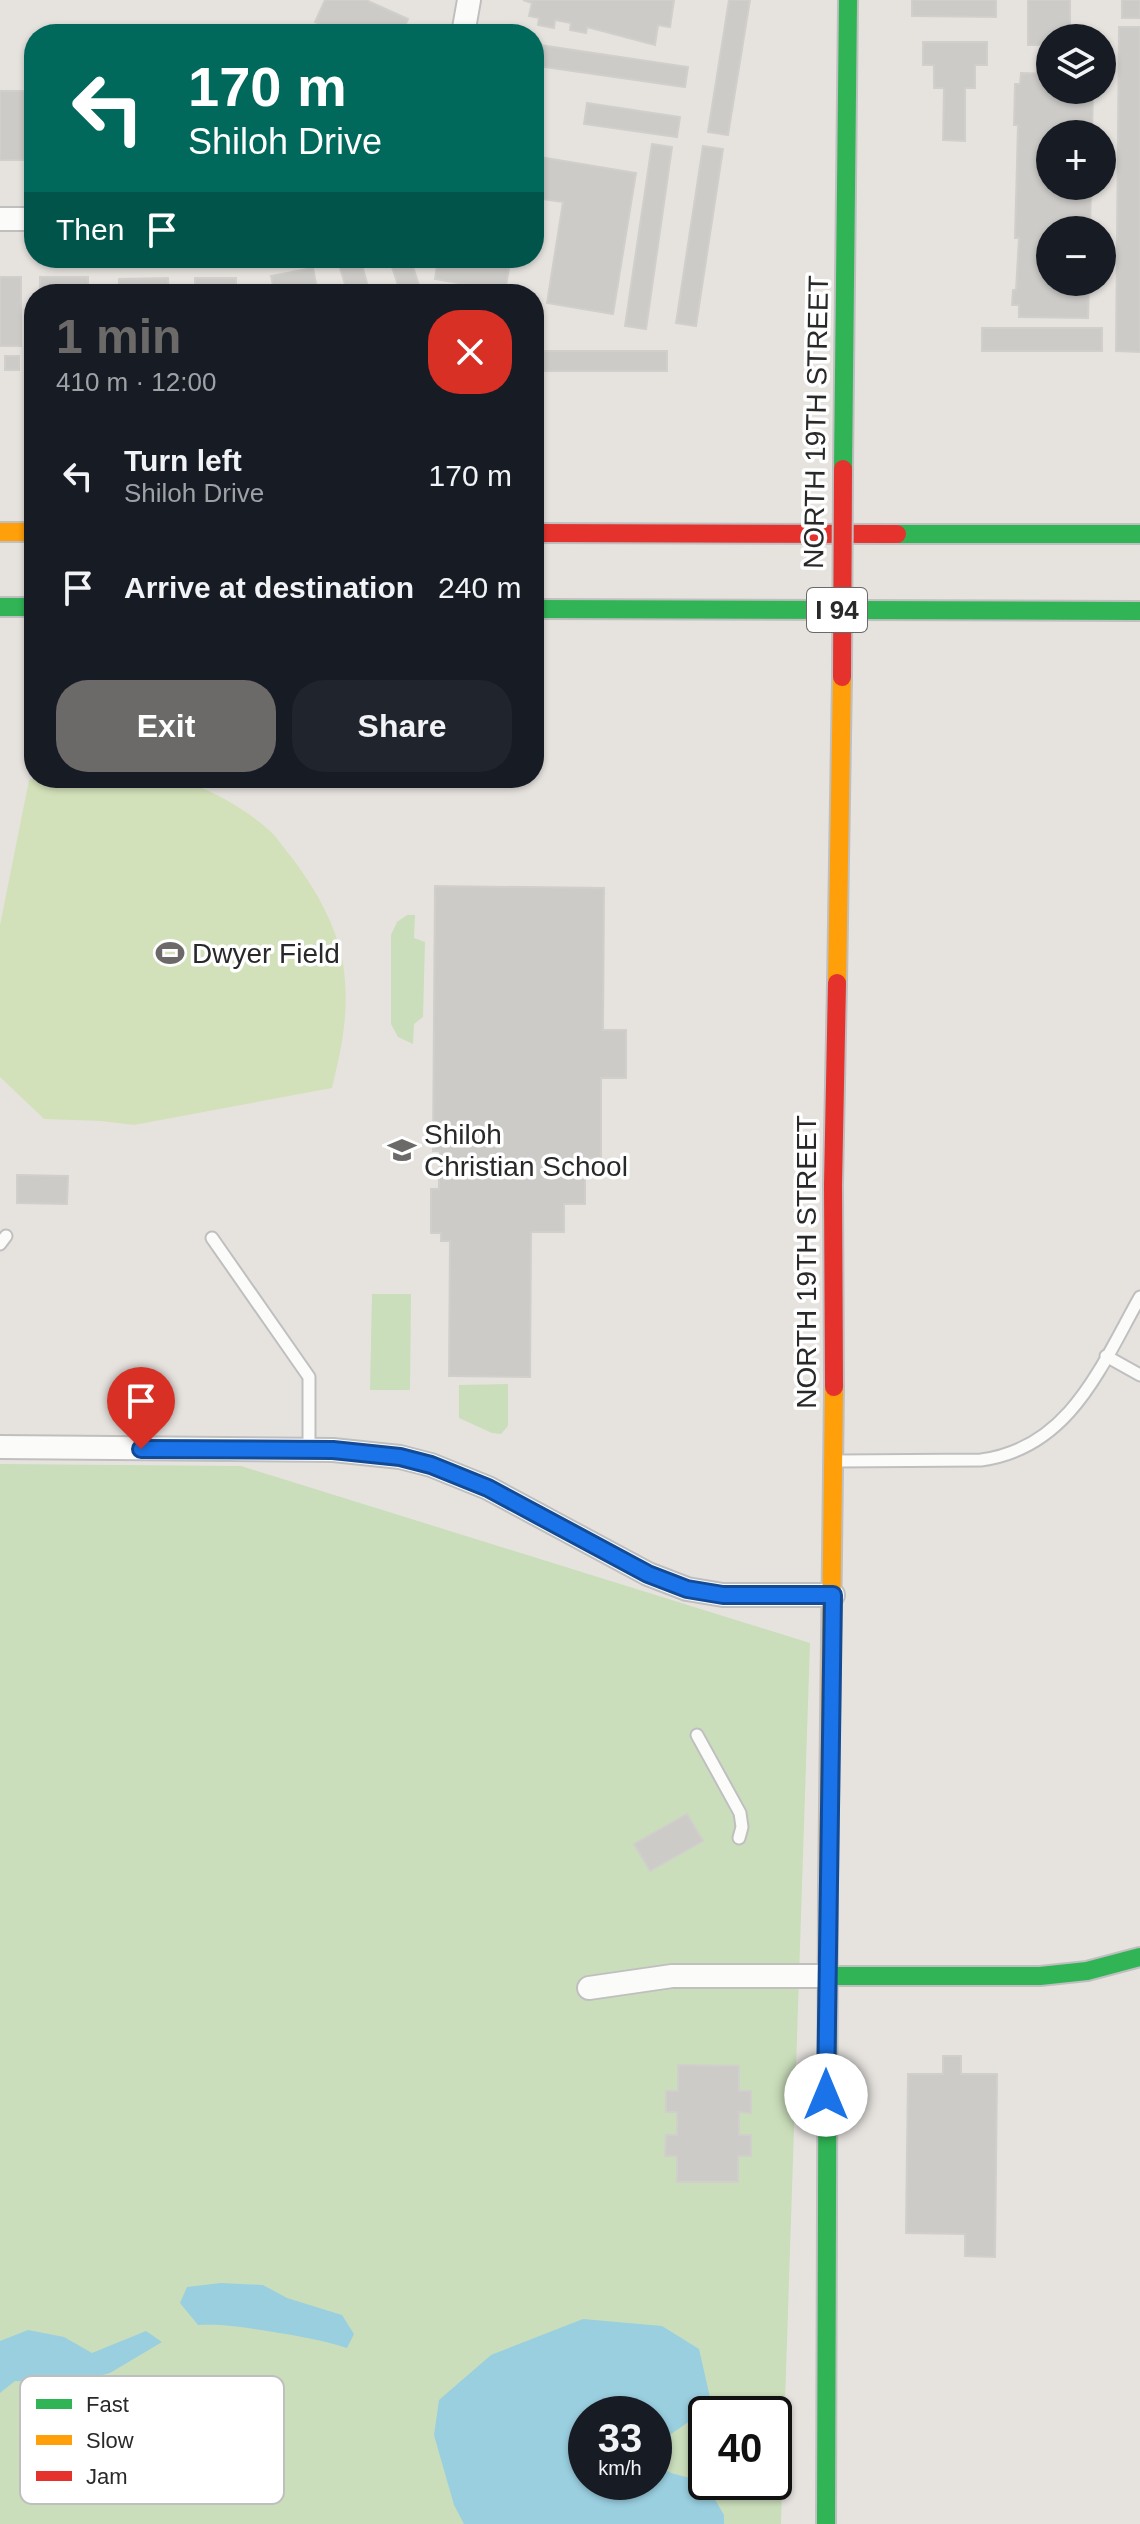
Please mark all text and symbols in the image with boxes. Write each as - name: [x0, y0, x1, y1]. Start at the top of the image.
- map controls: [1036, 24, 1116, 296]
- button: layers: [1036, 24, 1116, 104]
- text: 170 m: [188, 55, 347, 118]
- icon: left: [56, 56, 160, 160]
- button: +: [1036, 120, 1116, 200]
- text: Shiloh Drive: [188, 121, 382, 162]
- icon: arrive: [140, 208, 184, 252]
- text: Then: [56, 213, 124, 246]
- button: −: [1036, 216, 1116, 296]
- street label: NORTH 19TH STREET: [798, 275, 834, 569]
- text: 1 min: [56, 310, 181, 363]
- button: close: [428, 310, 512, 394]
- text: 410 m · 12:00: [56, 367, 216, 397]
- text: Turn left: [124, 444, 242, 477]
- icon: left: [56, 454, 100, 498]
- text: 170 m: [429, 459, 512, 492]
- text: Shiloh Drive: [124, 478, 264, 508]
- icon: arrive: [56, 566, 100, 610]
- text: Arrive at destination: [124, 571, 414, 604]
- text: 240 m: [438, 571, 521, 604]
- road number: I 94: [807, 588, 867, 632]
- button: Exit: [56, 680, 276, 772]
- button: Share: [292, 680, 512, 772]
- sports icon: Dwyer Field: [155, 938, 185, 968]
- place label: Dwyer Field: [192, 938, 340, 969]
- street label: NORTH 19TH STREET: [791, 1115, 822, 1409]
- place label: Shiloh Christian School: [424, 1119, 628, 1182]
- school or university icon: Shiloh Christian School: [387, 1135, 417, 1165]
- pin: [107, 1367, 175, 1449]
- icon: arrive: [119, 1379, 163, 1423]
- position arrow: [784, 2053, 868, 2137]
- legend: [20, 2376, 284, 2504]
- text: Fast: [86, 2392, 129, 2417]
- speed limit sign: 40: [688, 2396, 792, 2500]
- text: 33: [598, 2416, 642, 2460]
- text: Slow: [86, 2428, 134, 2453]
- text: km/h: [598, 2457, 642, 2479]
- text: Jam: [86, 2464, 128, 2489]

